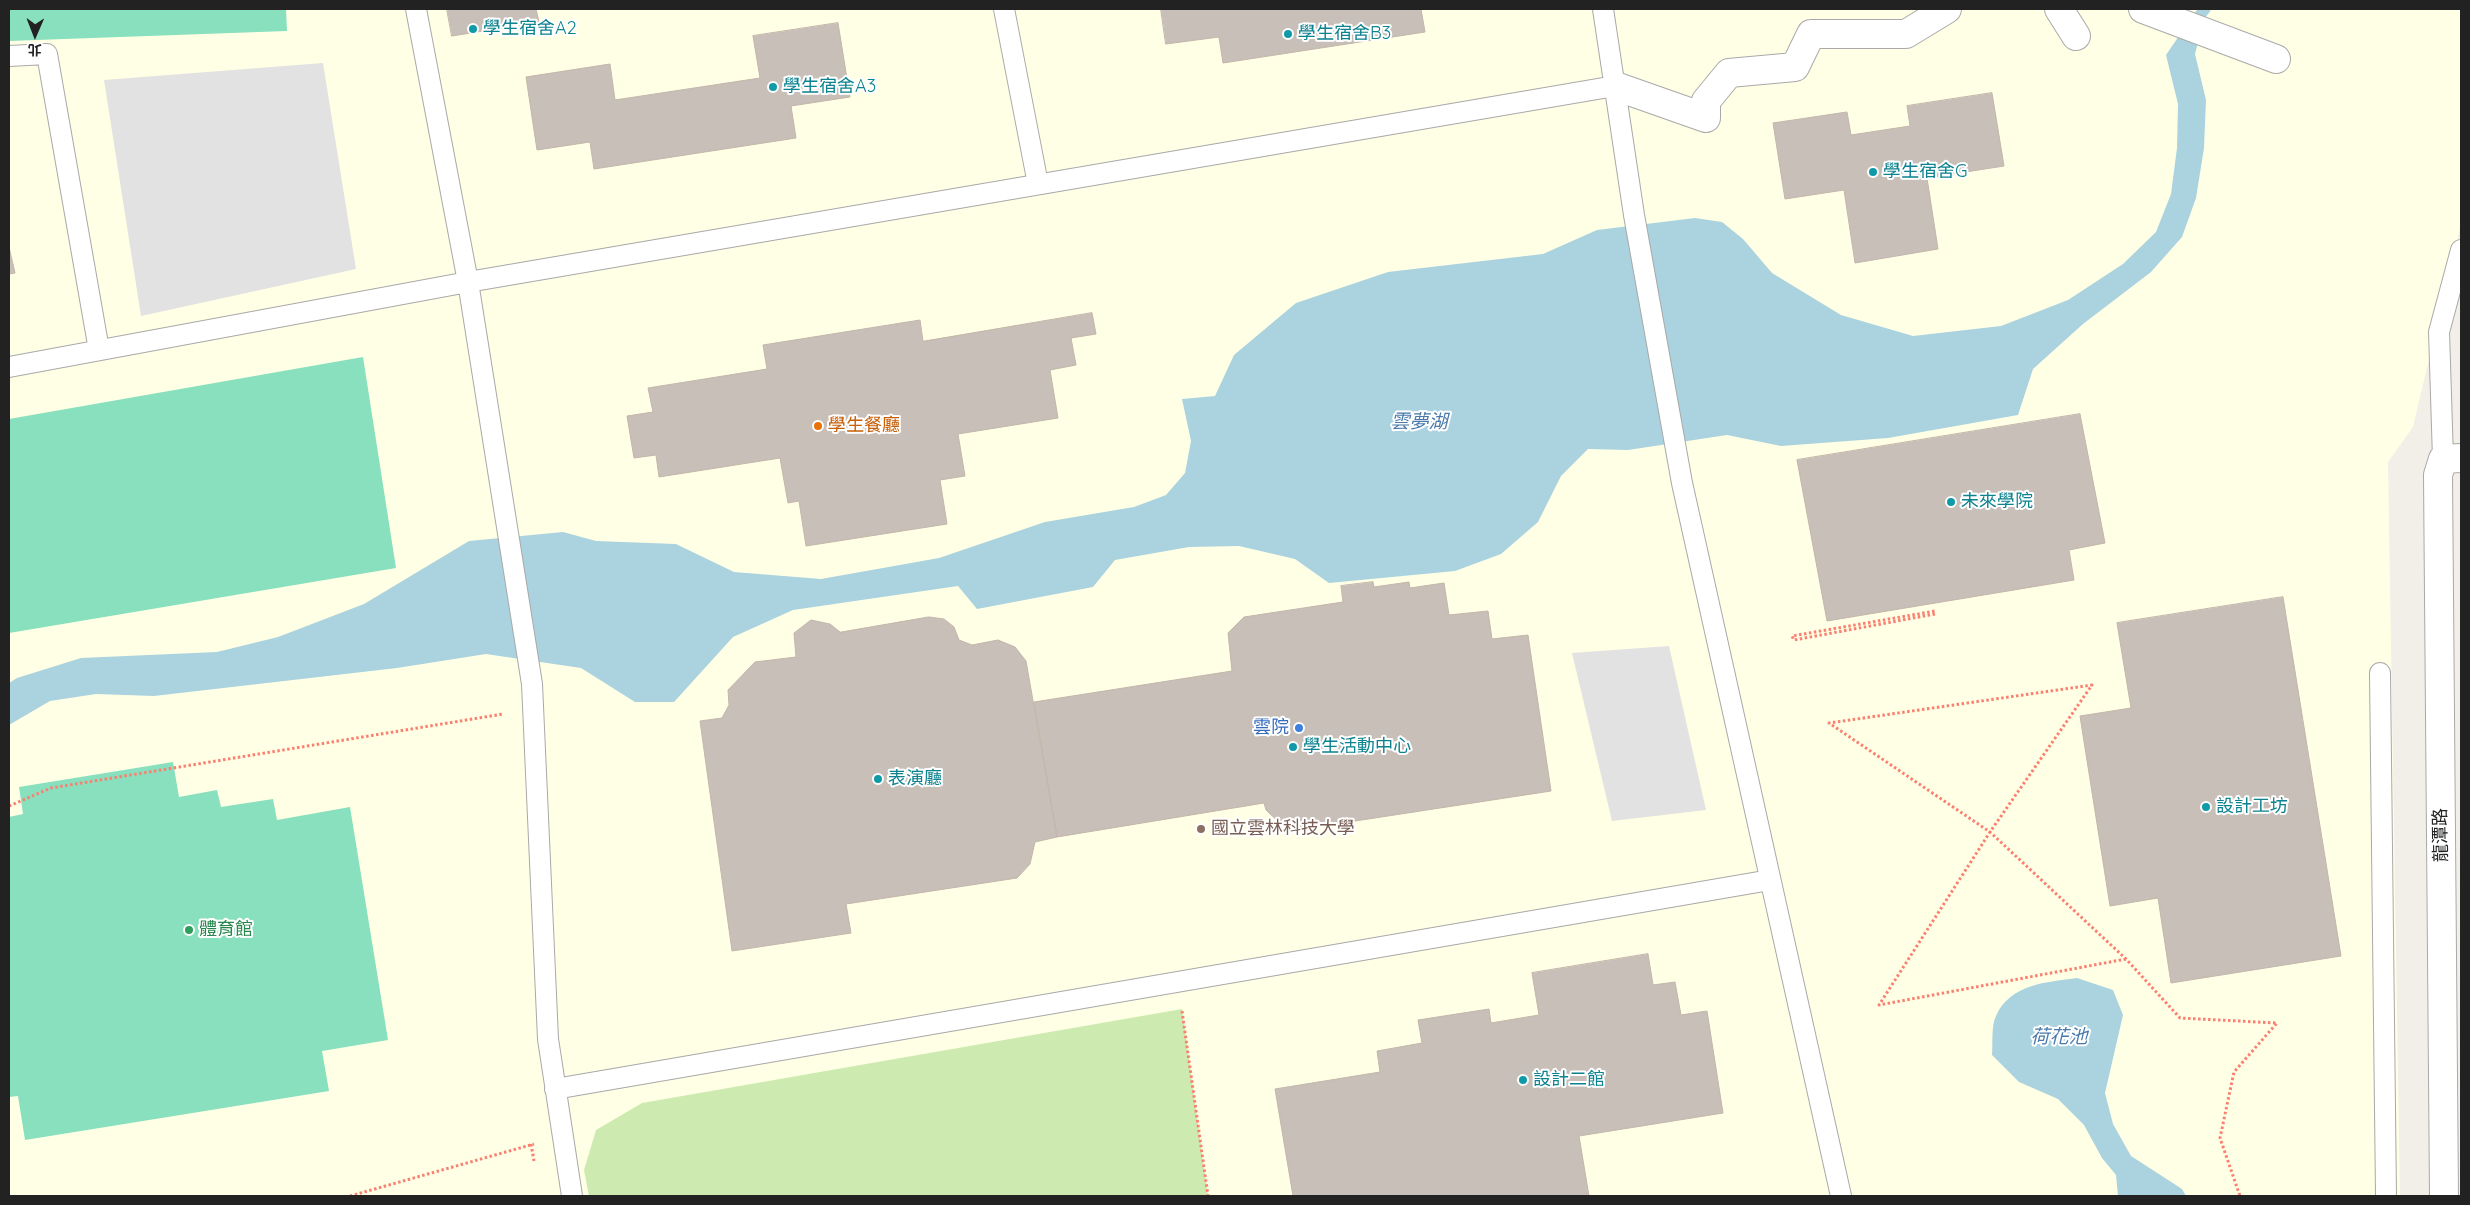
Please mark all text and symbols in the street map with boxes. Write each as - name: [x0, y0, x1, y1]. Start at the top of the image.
- north arrow: [10, 10, 60, 60]
- place label: 學生宿舍A2: [483, 18, 577, 40]
- marker: 學生宿舍A2: [467, 23, 479, 35]
- place label: 學生宿舍B3: [1298, 23, 1391, 45]
- marker: 學生宿舍B3: [1282, 28, 1294, 40]
- text: 北: [28, 41, 42, 59]
- place label: 學生宿舍A3: [783, 76, 876, 98]
- marker: 學生宿舍A3: [767, 81, 779, 93]
- place label: 學生宿舍G: [1883, 161, 1968, 183]
- marker: 學生宿舍G: [1867, 166, 1879, 178]
- water label: 雲夢湖: [1391, 411, 1447, 433]
- place label: 學生餐廳: [828, 415, 900, 437]
- marker: 學生餐廳: [812, 420, 824, 432]
- place label: 未來學院: [1961, 491, 2033, 513]
- marker: 未來學院: [1945, 496, 1957, 508]
- place label: 雲院: [1253, 717, 1289, 739]
- marker: 雲院: [1293, 722, 1305, 734]
- place label: 學生活動中心: [1303, 736, 1411, 758]
- marker: 學生活動中心: [1287, 741, 1299, 753]
- place label: 表演廳: [888, 768, 942, 790]
- marker: 表演廳: [872, 773, 884, 785]
- place label: 設計工坊: [2216, 796, 2288, 818]
- marker: 設計工坊: [2200, 801, 2212, 813]
- street label: 龍潭路: [2430, 808, 2452, 862]
- place label: 國立雲林科技大學: [1211, 818, 1355, 840]
- marker: 國立雲林科技大學: [1195, 823, 1207, 835]
- place label: 體育館: [199, 919, 253, 941]
- marker: 體育館: [183, 924, 195, 936]
- water label: 荷花池: [2031, 1026, 2087, 1048]
- place label: 設計二館: [1533, 1069, 1605, 1091]
- marker: 設計二館: [1517, 1074, 1529, 1086]

